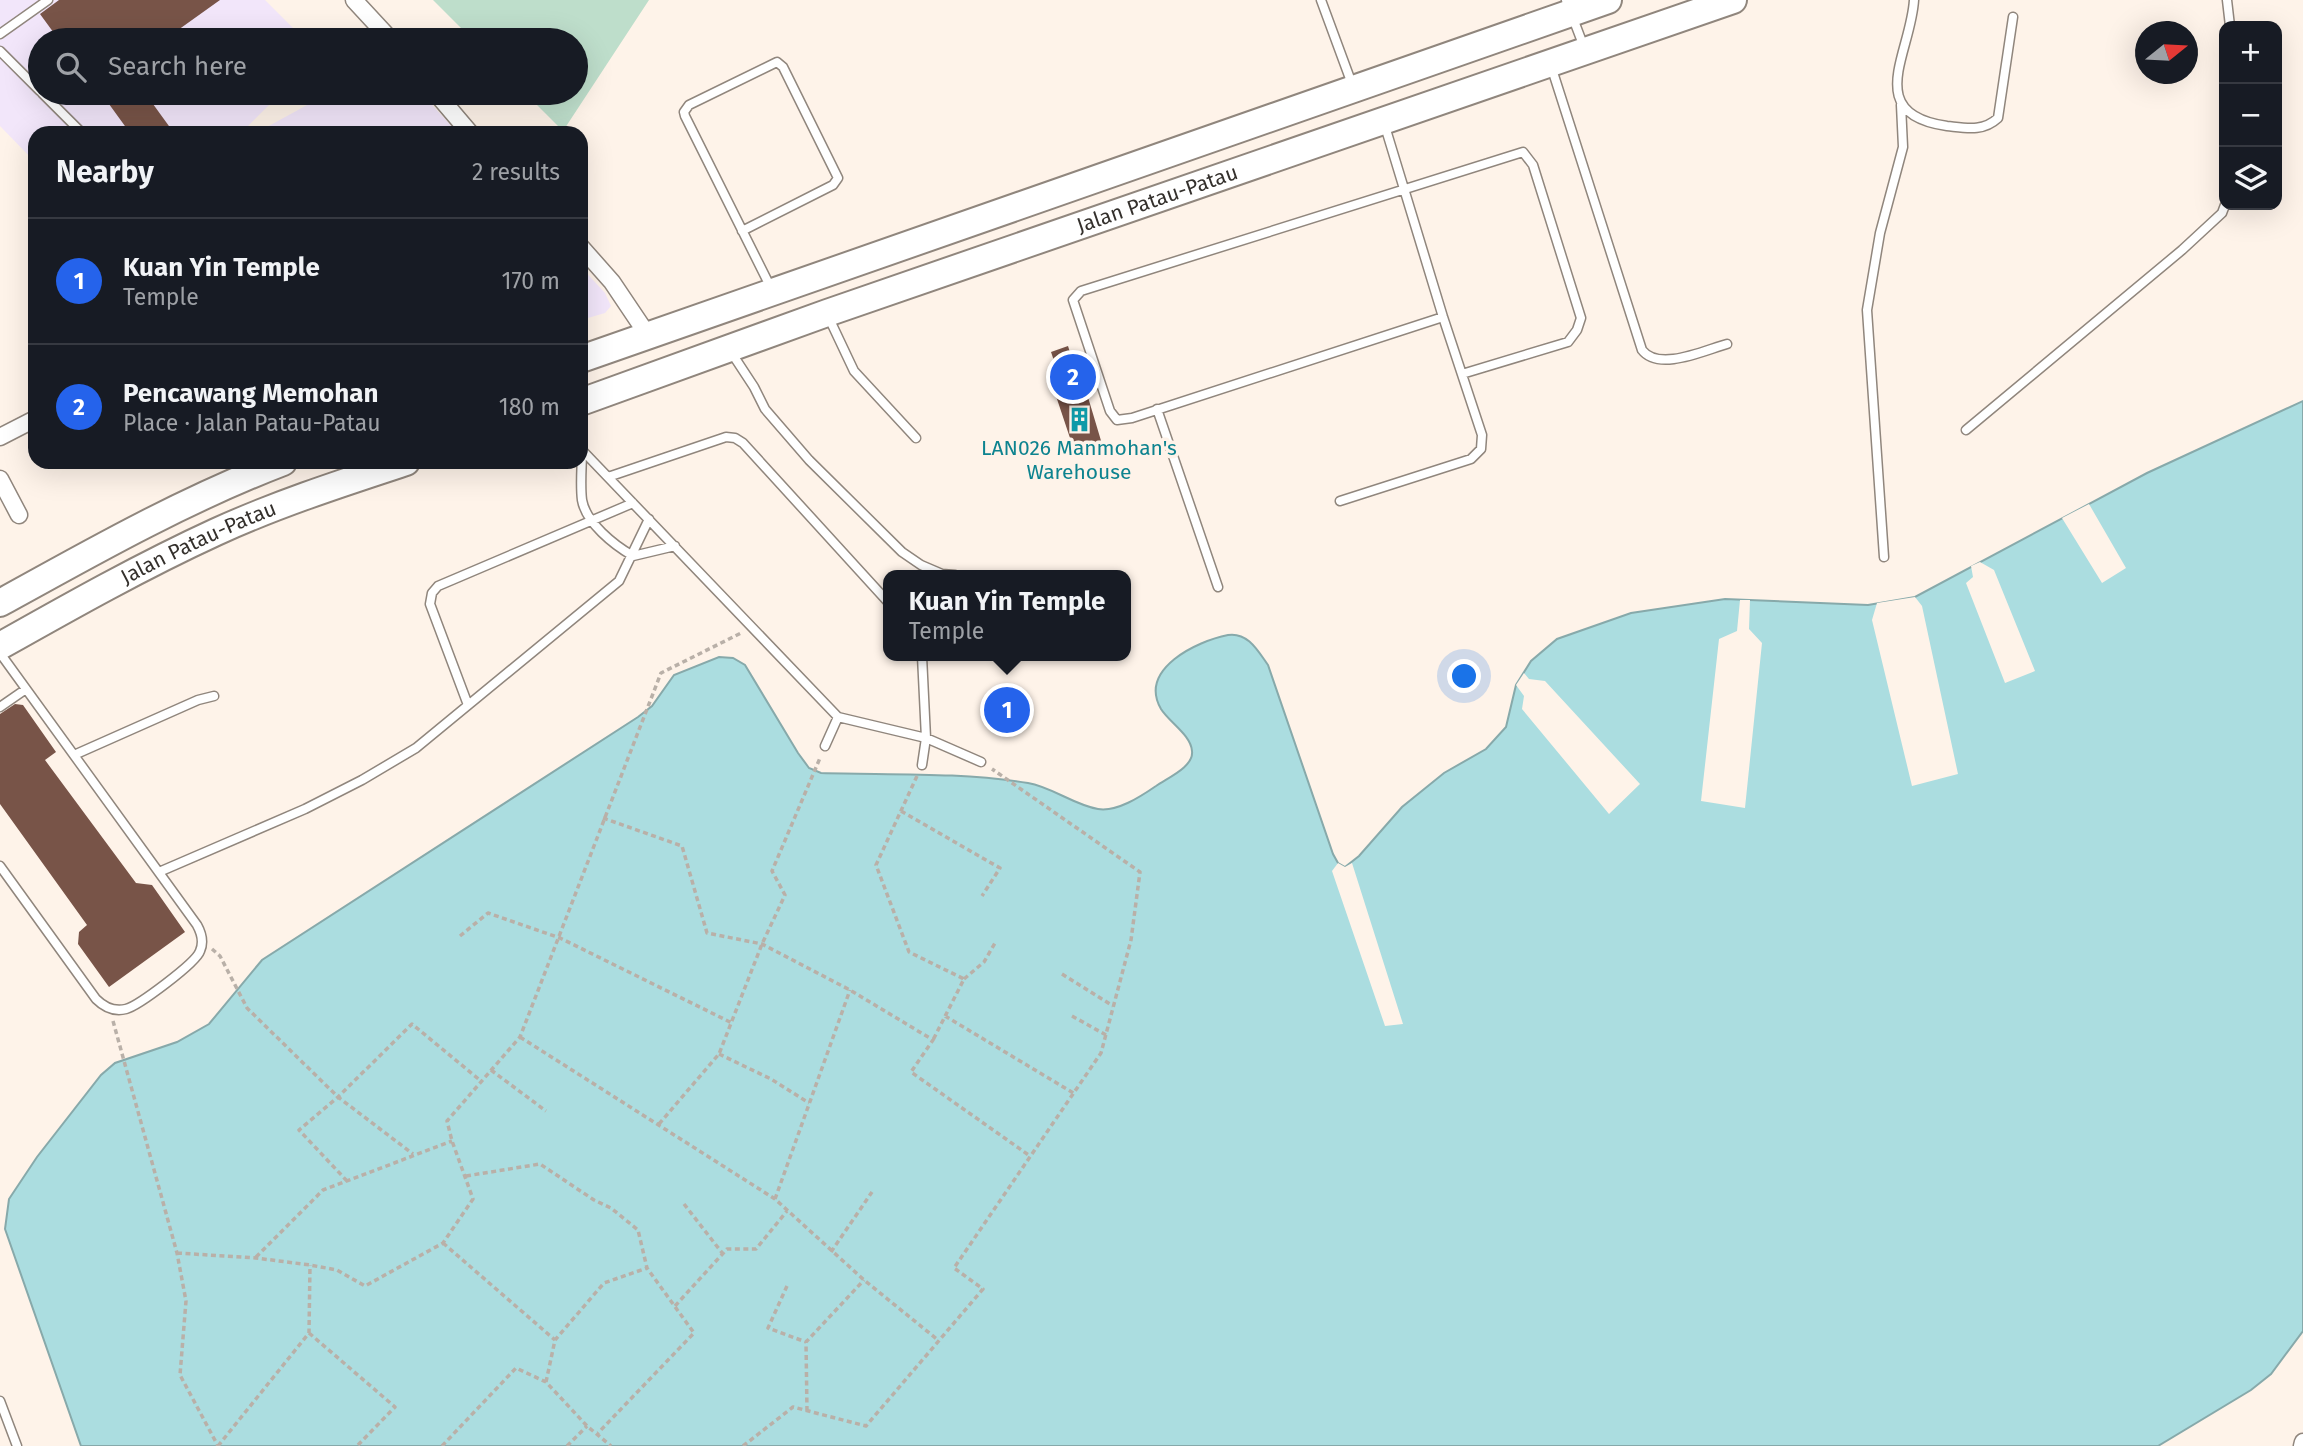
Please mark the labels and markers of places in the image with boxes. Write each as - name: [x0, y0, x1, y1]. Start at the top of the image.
- pin: 2: [1050, 351, 1096, 403]
- building icon: LAN026 Manmohan's Warehouse: [1065, 405, 1093, 433]
- place label: LAN026 Manmohan's Warehouse: [981, 435, 1177, 485]
- pin: 1: [984, 684, 1030, 736]

